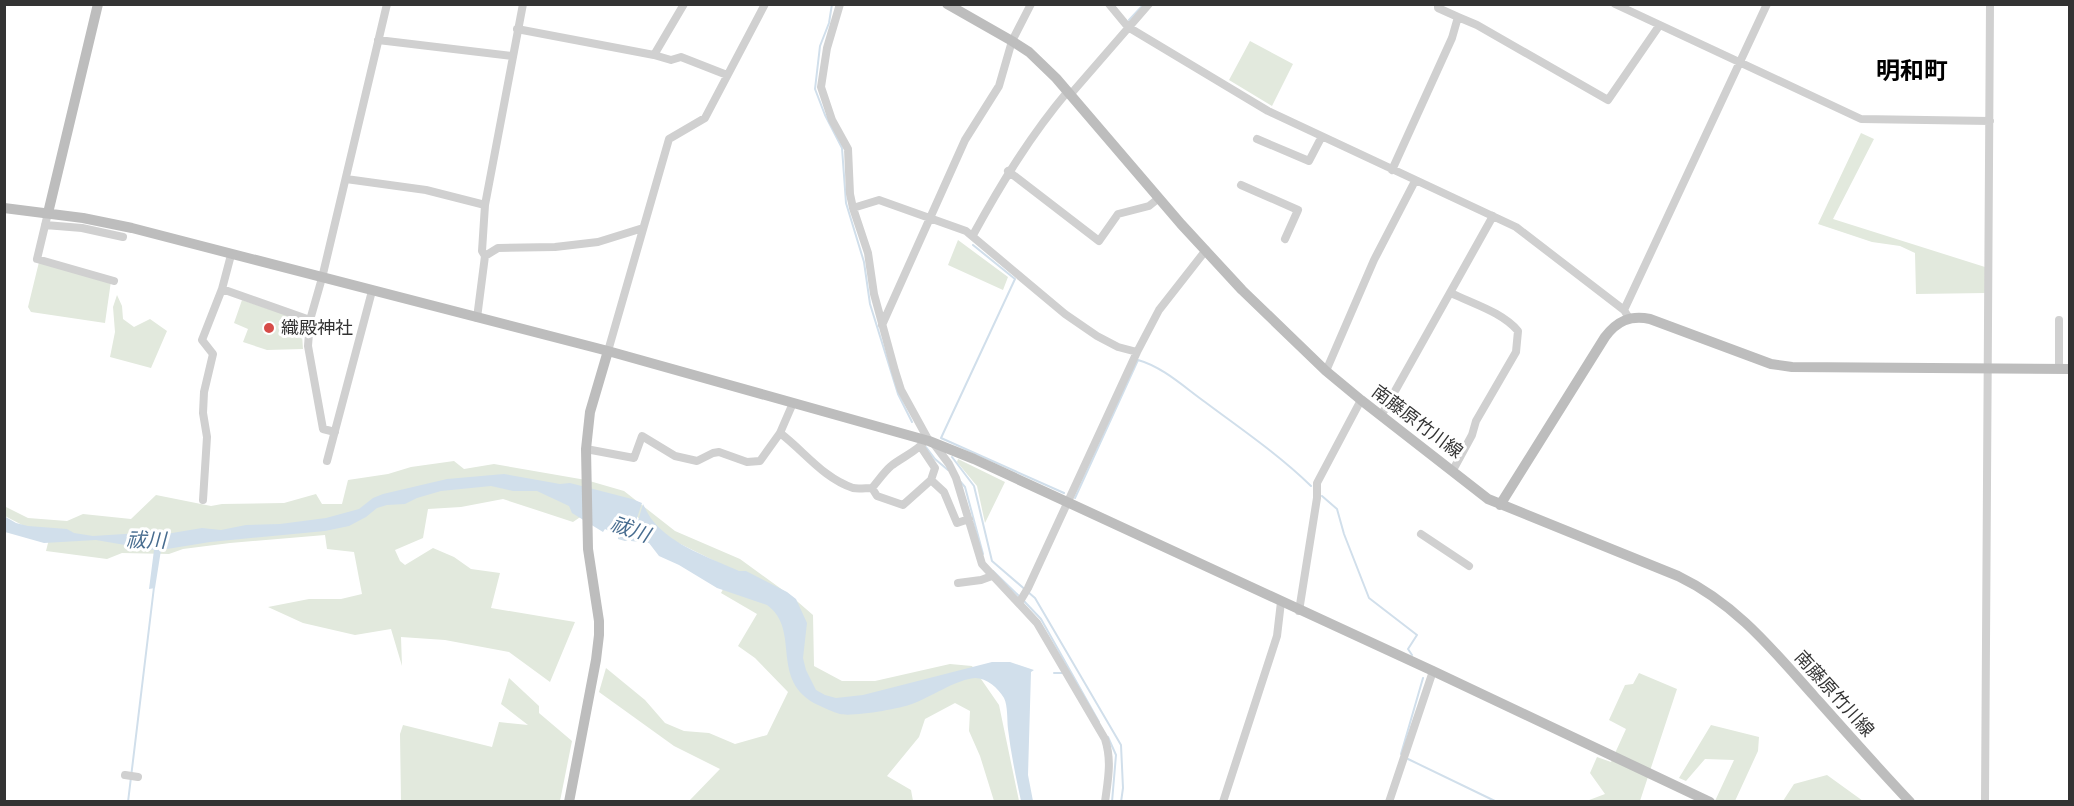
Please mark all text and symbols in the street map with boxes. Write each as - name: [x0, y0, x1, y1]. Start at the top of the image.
- district label: 明和町: [1876, 57, 1948, 86]
- place label: 織殿神社: [281, 318, 353, 339]
- marker: 織殿神社: [262, 321, 276, 335]
- street label: 南藤原竹川線: [1368, 381, 1466, 463]
- water label: 祓川: [607, 512, 655, 549]
- water label: 祓川: [126, 529, 168, 553]
- street label: 南藤原竹川線: [1790, 647, 1878, 741]

